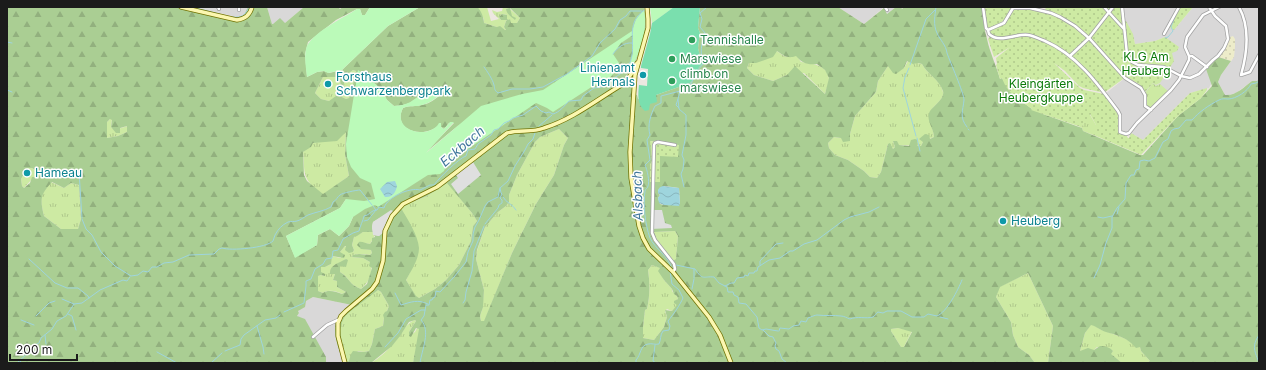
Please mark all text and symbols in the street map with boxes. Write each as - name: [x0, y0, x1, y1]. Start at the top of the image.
- place label: Tennishalle: [700, 32, 764, 47]
- marker: Tennishalle: [687, 35, 697, 45]
- park label: KLG Am Heuberg: [1121, 49, 1171, 78]
- place label: Marswiese: [680, 51, 741, 66]
- marker: Marswiese: [667, 54, 677, 64]
- place label: Linienamt Hernals: [580, 60, 635, 89]
- place label: climb.on marswiese: [680, 66, 741, 95]
- place label: Forsthaus Schwarzenbergpark: [336, 69, 451, 98]
- marker: Linienamt Hernals: [638, 70, 648, 80]
- marker: climb.on marswiese: [667, 76, 677, 86]
- park label: Kleingärten Heubergkuppe: [999, 76, 1083, 105]
- marker: Forsthaus Schwarzenbergpark: [323, 79, 333, 89]
- water label: Eckbach: [437, 122, 488, 170]
- place label: Hameau: [35, 165, 82, 180]
- marker: Hameau: [22, 168, 32, 178]
- water label: Alsbach: [628, 170, 646, 222]
- place label: Heuberg: [1011, 213, 1060, 228]
- marker: Heuberg: [998, 216, 1008, 226]
- scale bar: [10, 336, 77, 362]
- text: 200 m: [16, 342, 52, 357]

